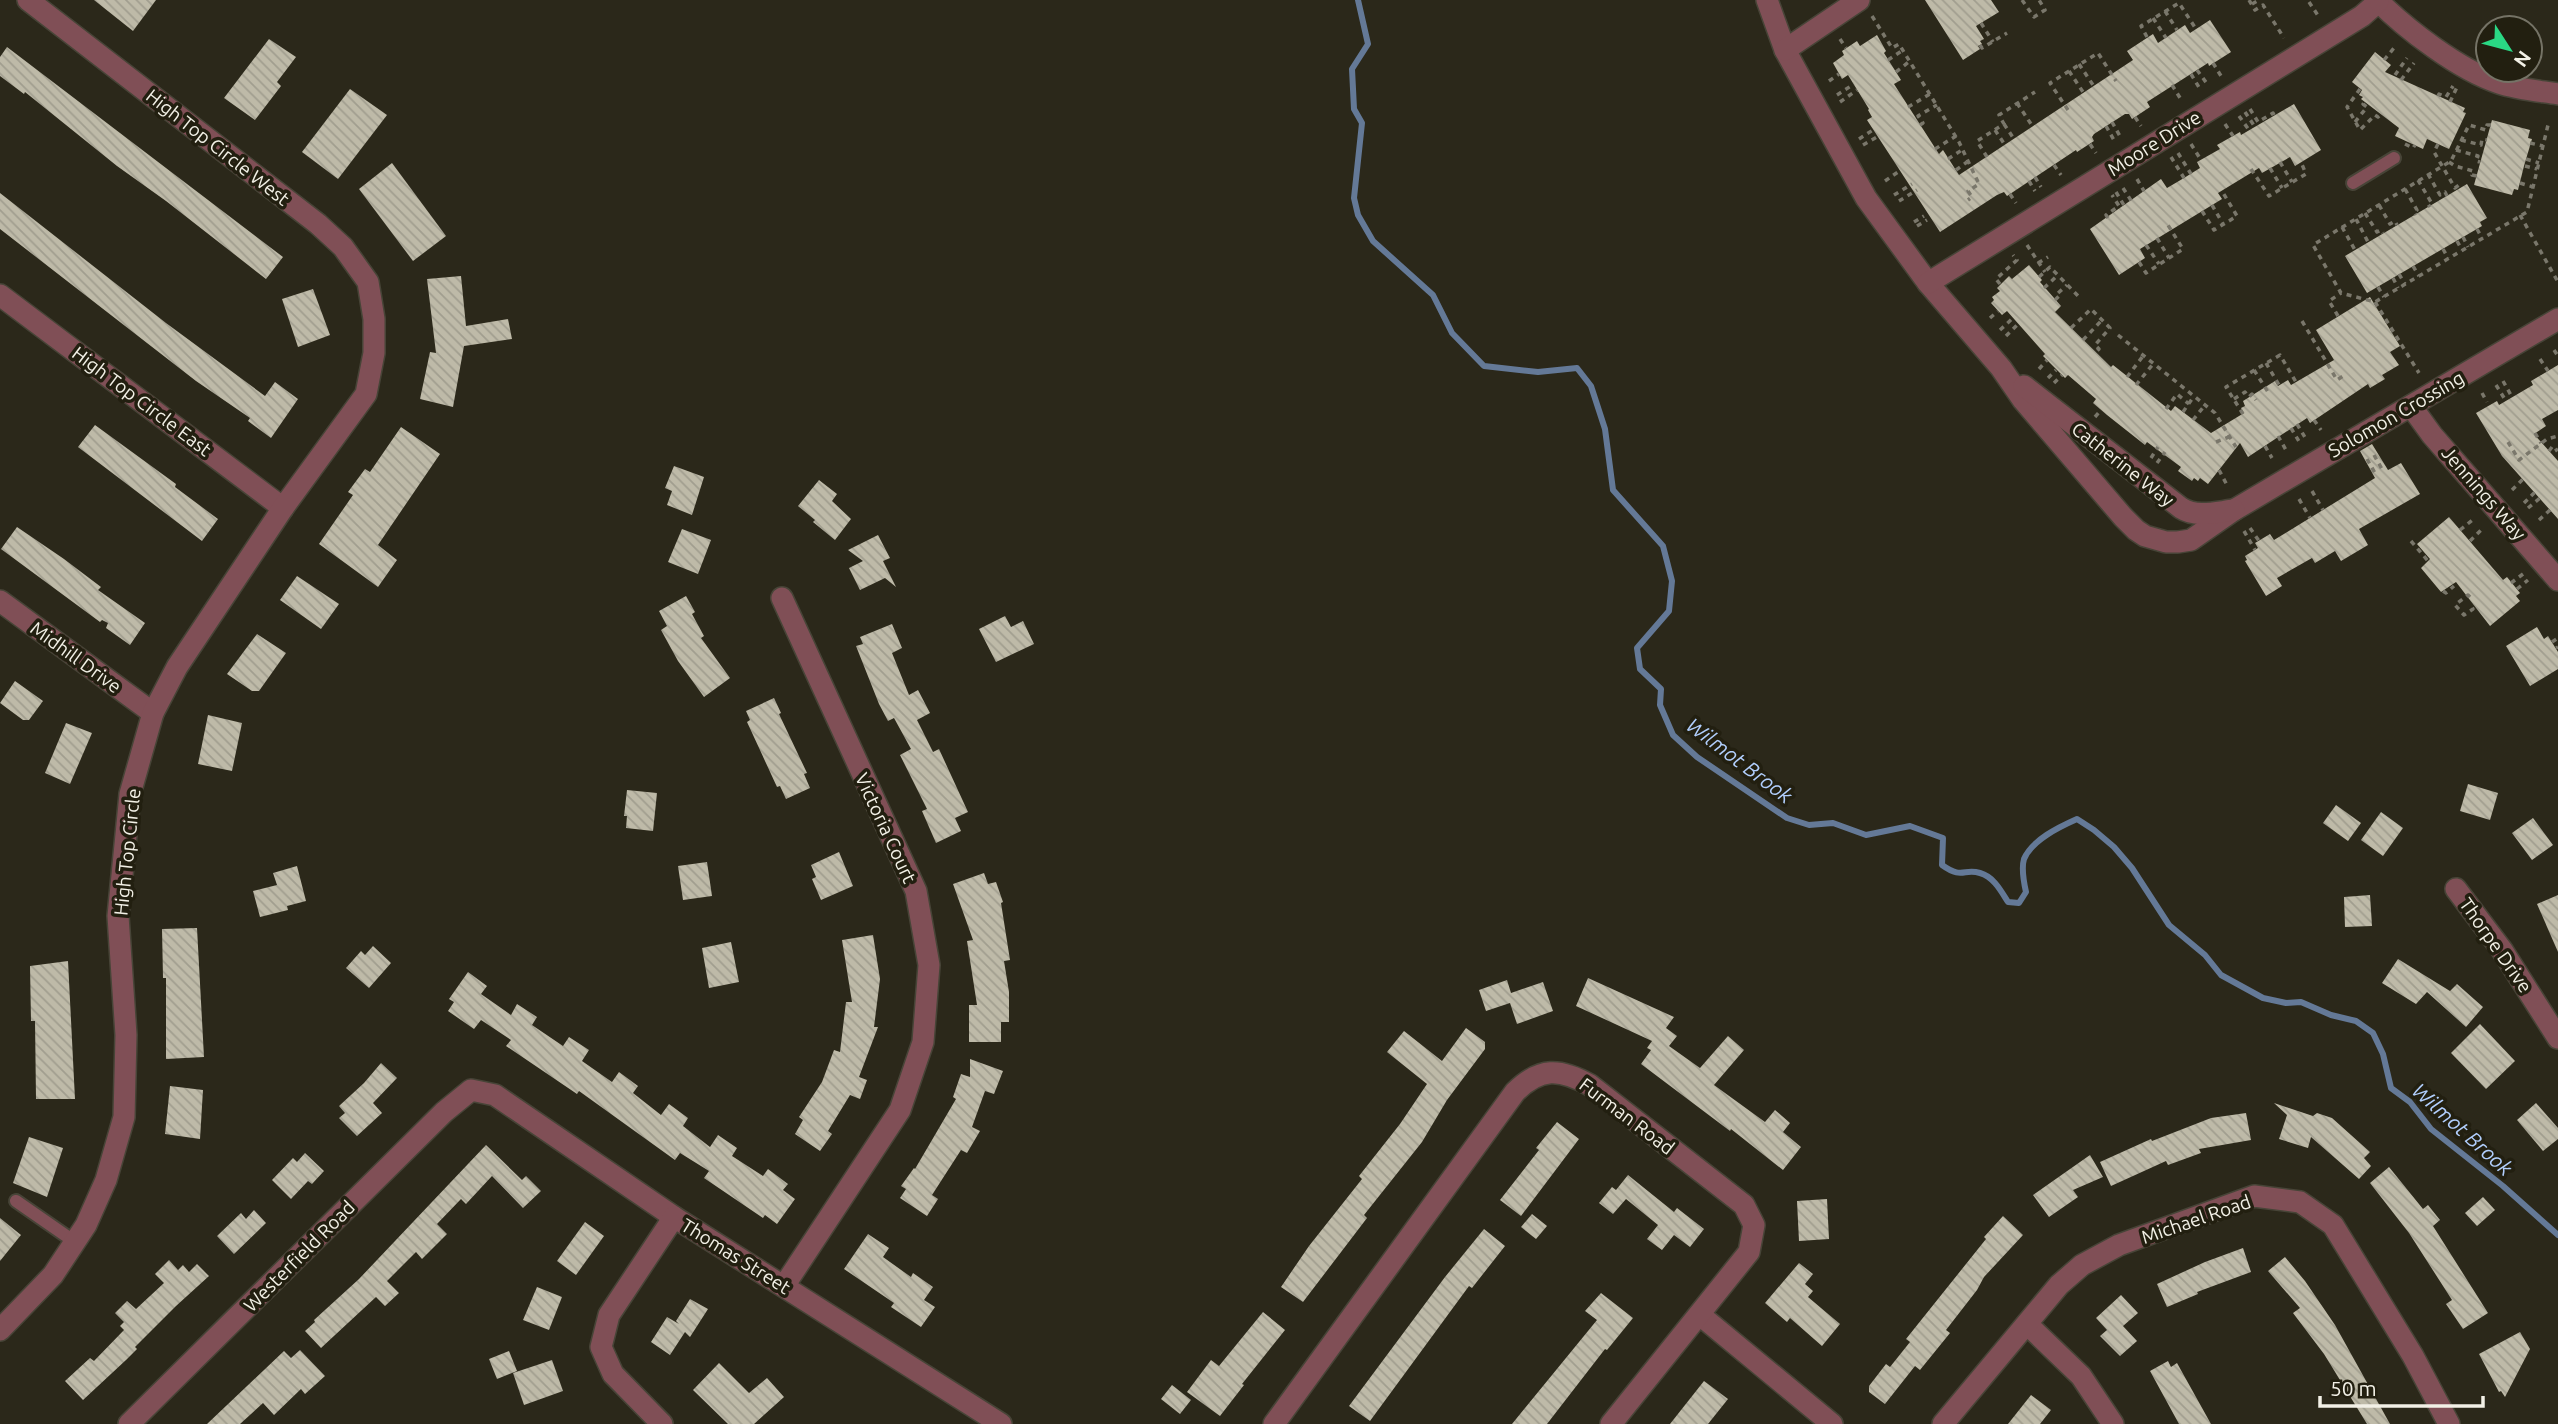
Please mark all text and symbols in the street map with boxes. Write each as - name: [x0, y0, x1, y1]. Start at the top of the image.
- north arrow: [2474, 14, 2544, 84]
- text: N: [2510, 47, 2536, 71]
- street label: High Top Circle West: [142, 84, 294, 210]
- street label: Moore Drive: [2103, 106, 2205, 180]
- street label: High Top Circle East: [68, 342, 216, 461]
- street label: Solomon Crossing: [2324, 366, 2468, 462]
- street label: Catherine Way: [2067, 417, 2179, 511]
- street label: Jennings Way: [2437, 442, 2531, 544]
- street label: Midhill Drive: [26, 617, 126, 697]
- water label: Wilmot Brook: [1682, 712, 1798, 808]
- street label: Victoria Court: [851, 769, 921, 887]
- street label: High Top Circle: [109, 787, 145, 917]
- street label: Thorpe Drive: [2455, 893, 2537, 997]
- street label: Furman Road: [1575, 1073, 1679, 1159]
- water label: Wilmot Brook: [2408, 1078, 2518, 1180]
- street label: Michael Road: [2138, 1190, 2254, 1248]
- street label: Westerfield Road: [239, 1196, 359, 1316]
- street label: Thomas Street: [677, 1214, 795, 1299]
- scale bar: [2320, 1364, 2483, 1408]
- text: 50 m: [2330, 1376, 2377, 1400]

